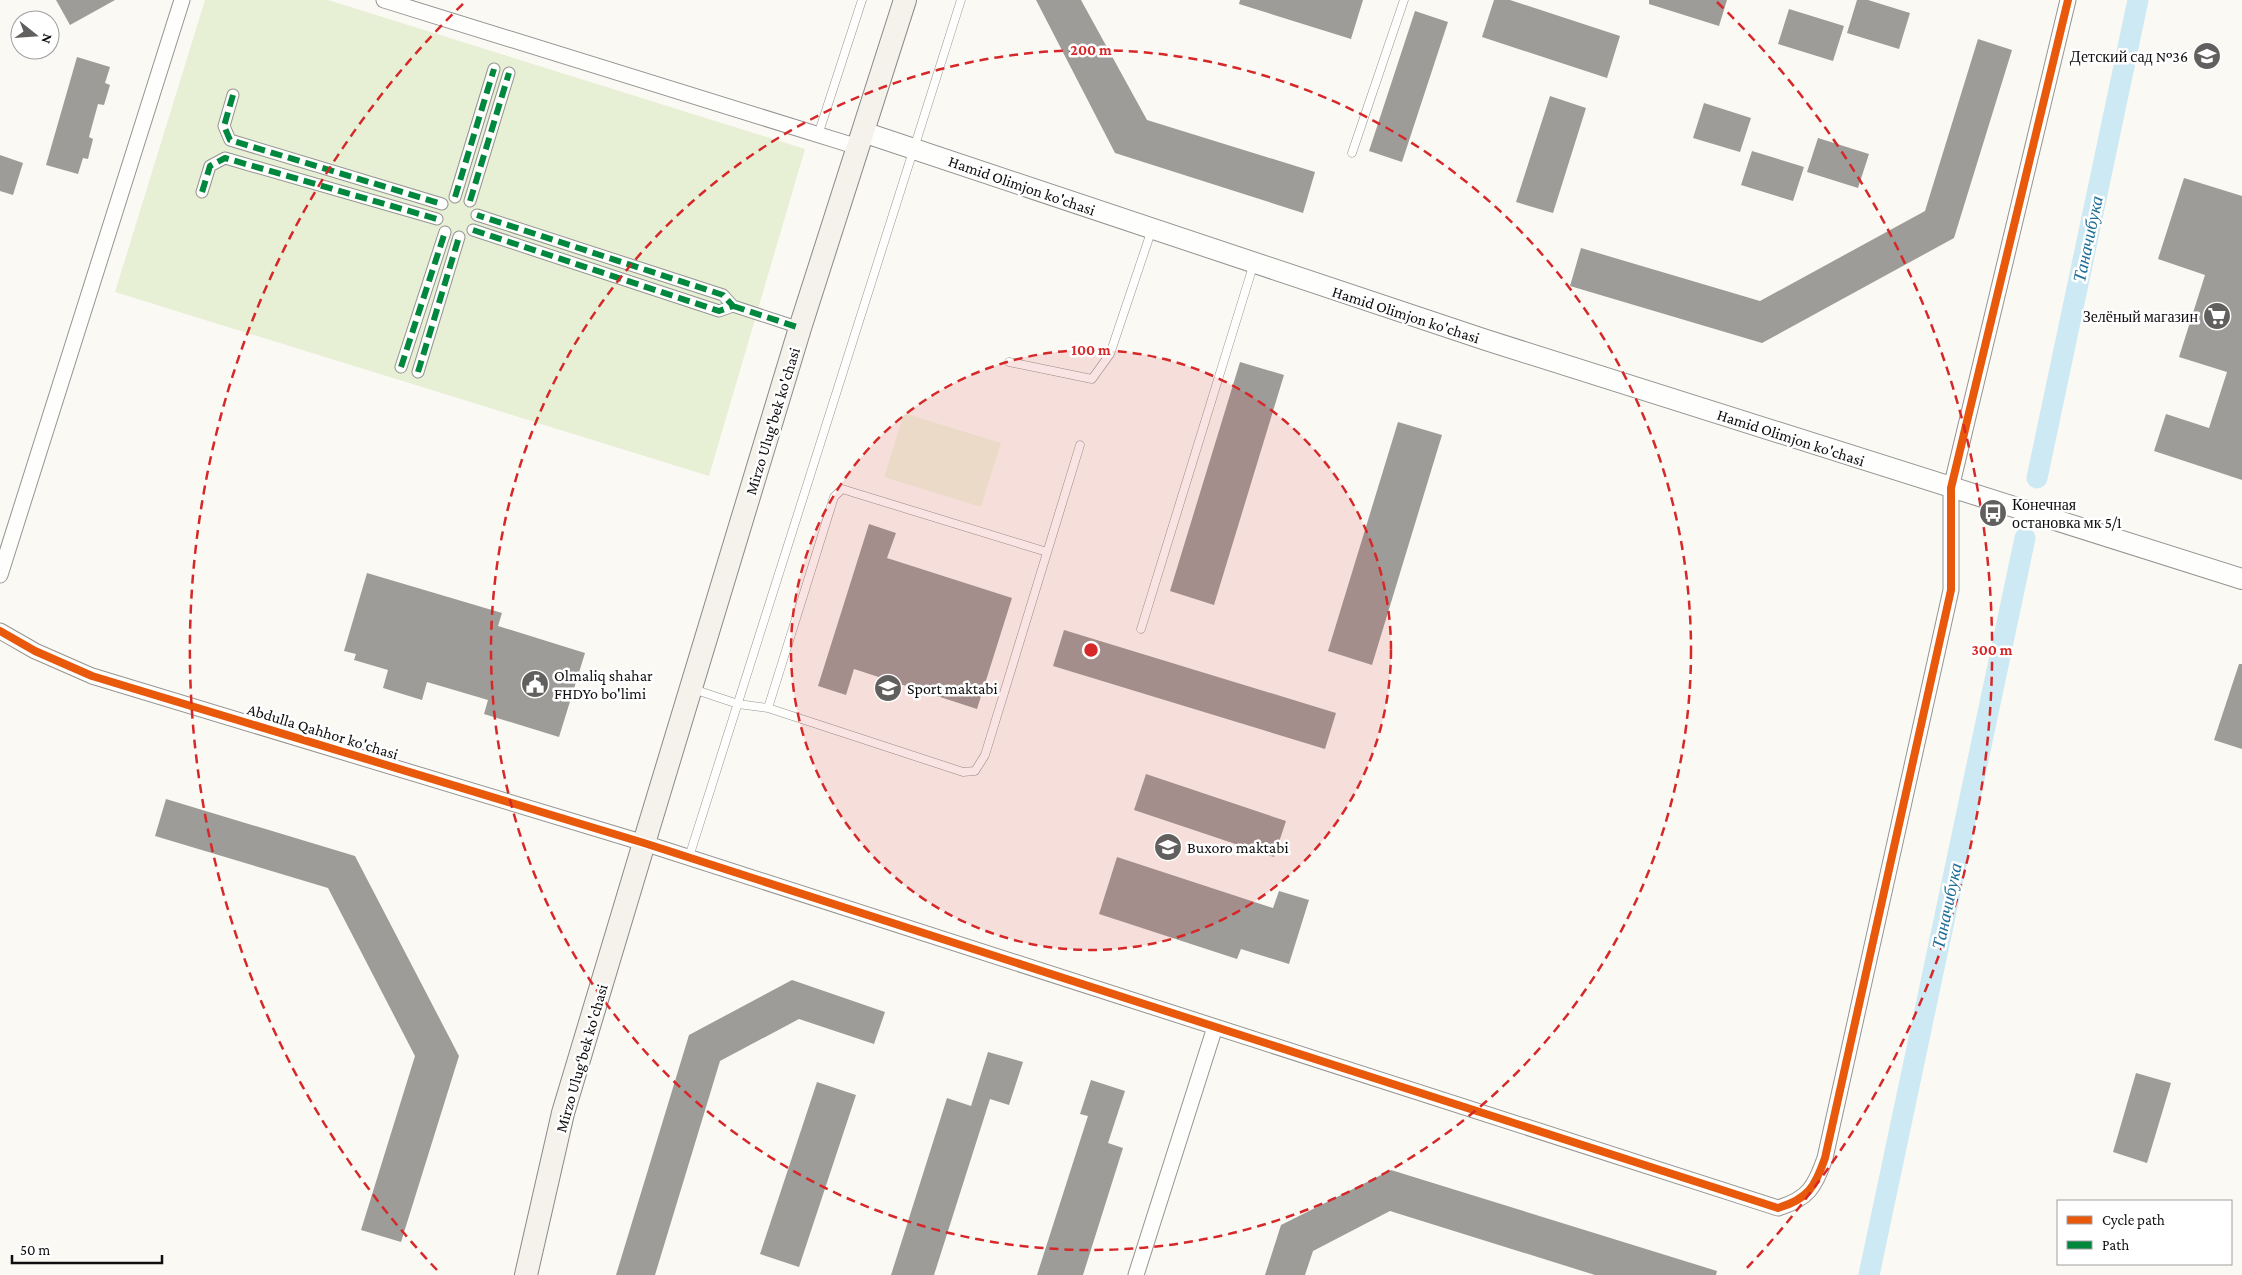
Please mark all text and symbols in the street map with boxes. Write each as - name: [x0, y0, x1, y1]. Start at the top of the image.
- north arrow: [10, 10, 60, 60]
- text: N: [38, 32, 56, 46]
- school or university icon: Детский сад №36: [2192, 41, 2222, 71]
- text: 200 m: [1070, 42, 1112, 58]
- place label: Детский сад №36: [2070, 48, 2188, 66]
- street label: Hamid Olimjon ko'chasi: [946, 152, 1097, 220]
- water label: Таначибука: [2069, 194, 2107, 284]
- street label: Hamid Olimjon ko'chasi: [1330, 283, 1482, 347]
- supermarket icon: Зелёный магазин: [2202, 301, 2232, 331]
- place label: Зелёный магазин: [2083, 308, 2198, 325]
- text: 100 m: [1071, 342, 1111, 358]
- street label: Mirzo Ulug'bek ko'chasi: [742, 345, 804, 497]
- street label: Hamid Olimjon ko'chasi: [1715, 406, 1867, 470]
- place label: Конечная остановка мк 5/1: [2012, 496, 2122, 531]
- bus stop icon: Конечная остановка мк 5/1: [1978, 498, 2008, 528]
- centre of rings: [1082, 641, 1100, 659]
- text: 300 m: [1971, 642, 2013, 658]
- place label: Olmaliq shahar FHDYo bo'limi: [554, 667, 653, 702]
- public building icon: Olmaliq shahar FHDYo bo'limi: [520, 669, 550, 699]
- school or university icon: Sport maktabi: [873, 673, 903, 703]
- place label: Sport maktabi: [907, 680, 998, 698]
- street label: Abdulla Qahhor ko'chasi: [245, 700, 400, 763]
- school or university icon: Buxoro maktabi: [1153, 832, 1183, 862]
- place label: Buxoro maktabi: [1187, 839, 1289, 856]
- water label: Таначибука: [1928, 861, 1966, 951]
- street label: Mirzo Ulug‘bek ko'chasi: [552, 982, 612, 1135]
- legend: [2057, 1200, 2232, 1265]
- text: Cycle path: [2102, 1212, 2165, 1229]
- scale bar: [12, 1232, 162, 1264]
- text: Path: [2102, 1237, 2129, 1253]
- text: 50 m: [20, 1242, 50, 1258]

